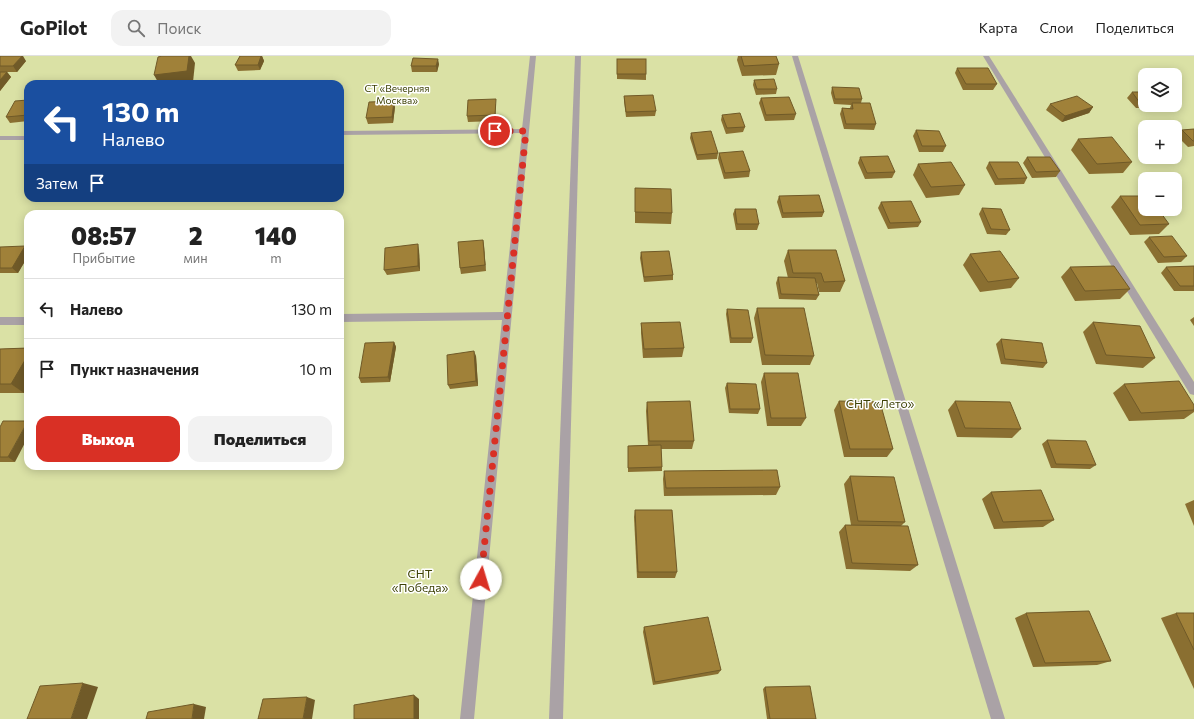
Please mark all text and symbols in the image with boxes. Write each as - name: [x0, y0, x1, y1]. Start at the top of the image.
- search box: [111, 10, 391, 46]
- text: GoPilot: [20, 16, 87, 39]
- icon: search: [125, 17, 147, 39]
- text: Поиск: [157, 19, 202, 37]
- text: Карта: [979, 19, 1017, 36]
- text: Слои: [1039, 19, 1074, 36]
- text: Поделиться: [1096, 19, 1174, 36]
- map controls: [1138, 68, 1182, 216]
- button: layers: [1138, 68, 1182, 112]
- park label: СТ «Вечерняя Москва»: [364, 82, 430, 106]
- text: 130 m: [102, 94, 179, 128]
- icon: left: [36, 96, 88, 148]
- pin: [478, 114, 512, 148]
- icon: arrive: [484, 120, 506, 142]
- button: +: [1138, 120, 1182, 164]
- text: Налево: [102, 128, 165, 150]
- icon: arrive: [86, 172, 108, 194]
- button: −: [1138, 172, 1182, 216]
- text: Затем: [36, 174, 78, 192]
- text: 08:57: [71, 221, 136, 250]
- text: 2: [189, 221, 203, 250]
- text: 140: [255, 221, 297, 250]
- text: Прибытие: [73, 250, 135, 266]
- text: мин: [184, 250, 208, 266]
- text: m: [270, 250, 281, 266]
- icon: left: [36, 298, 58, 320]
- text: Налево: [70, 300, 123, 318]
- text: 130 m: [291, 300, 332, 318]
- icon: arrive: [36, 358, 58, 380]
- text: Пункт назначения: [70, 360, 199, 378]
- text: 10 m: [300, 360, 332, 378]
- park label: СНТ «Лето»: [846, 396, 915, 410]
- button: Выход: [36, 416, 180, 462]
- button: Поделиться: [188, 416, 332, 462]
- position arrow: [460, 558, 502, 600]
- park label: СНТ «Победа»: [392, 566, 448, 594]

